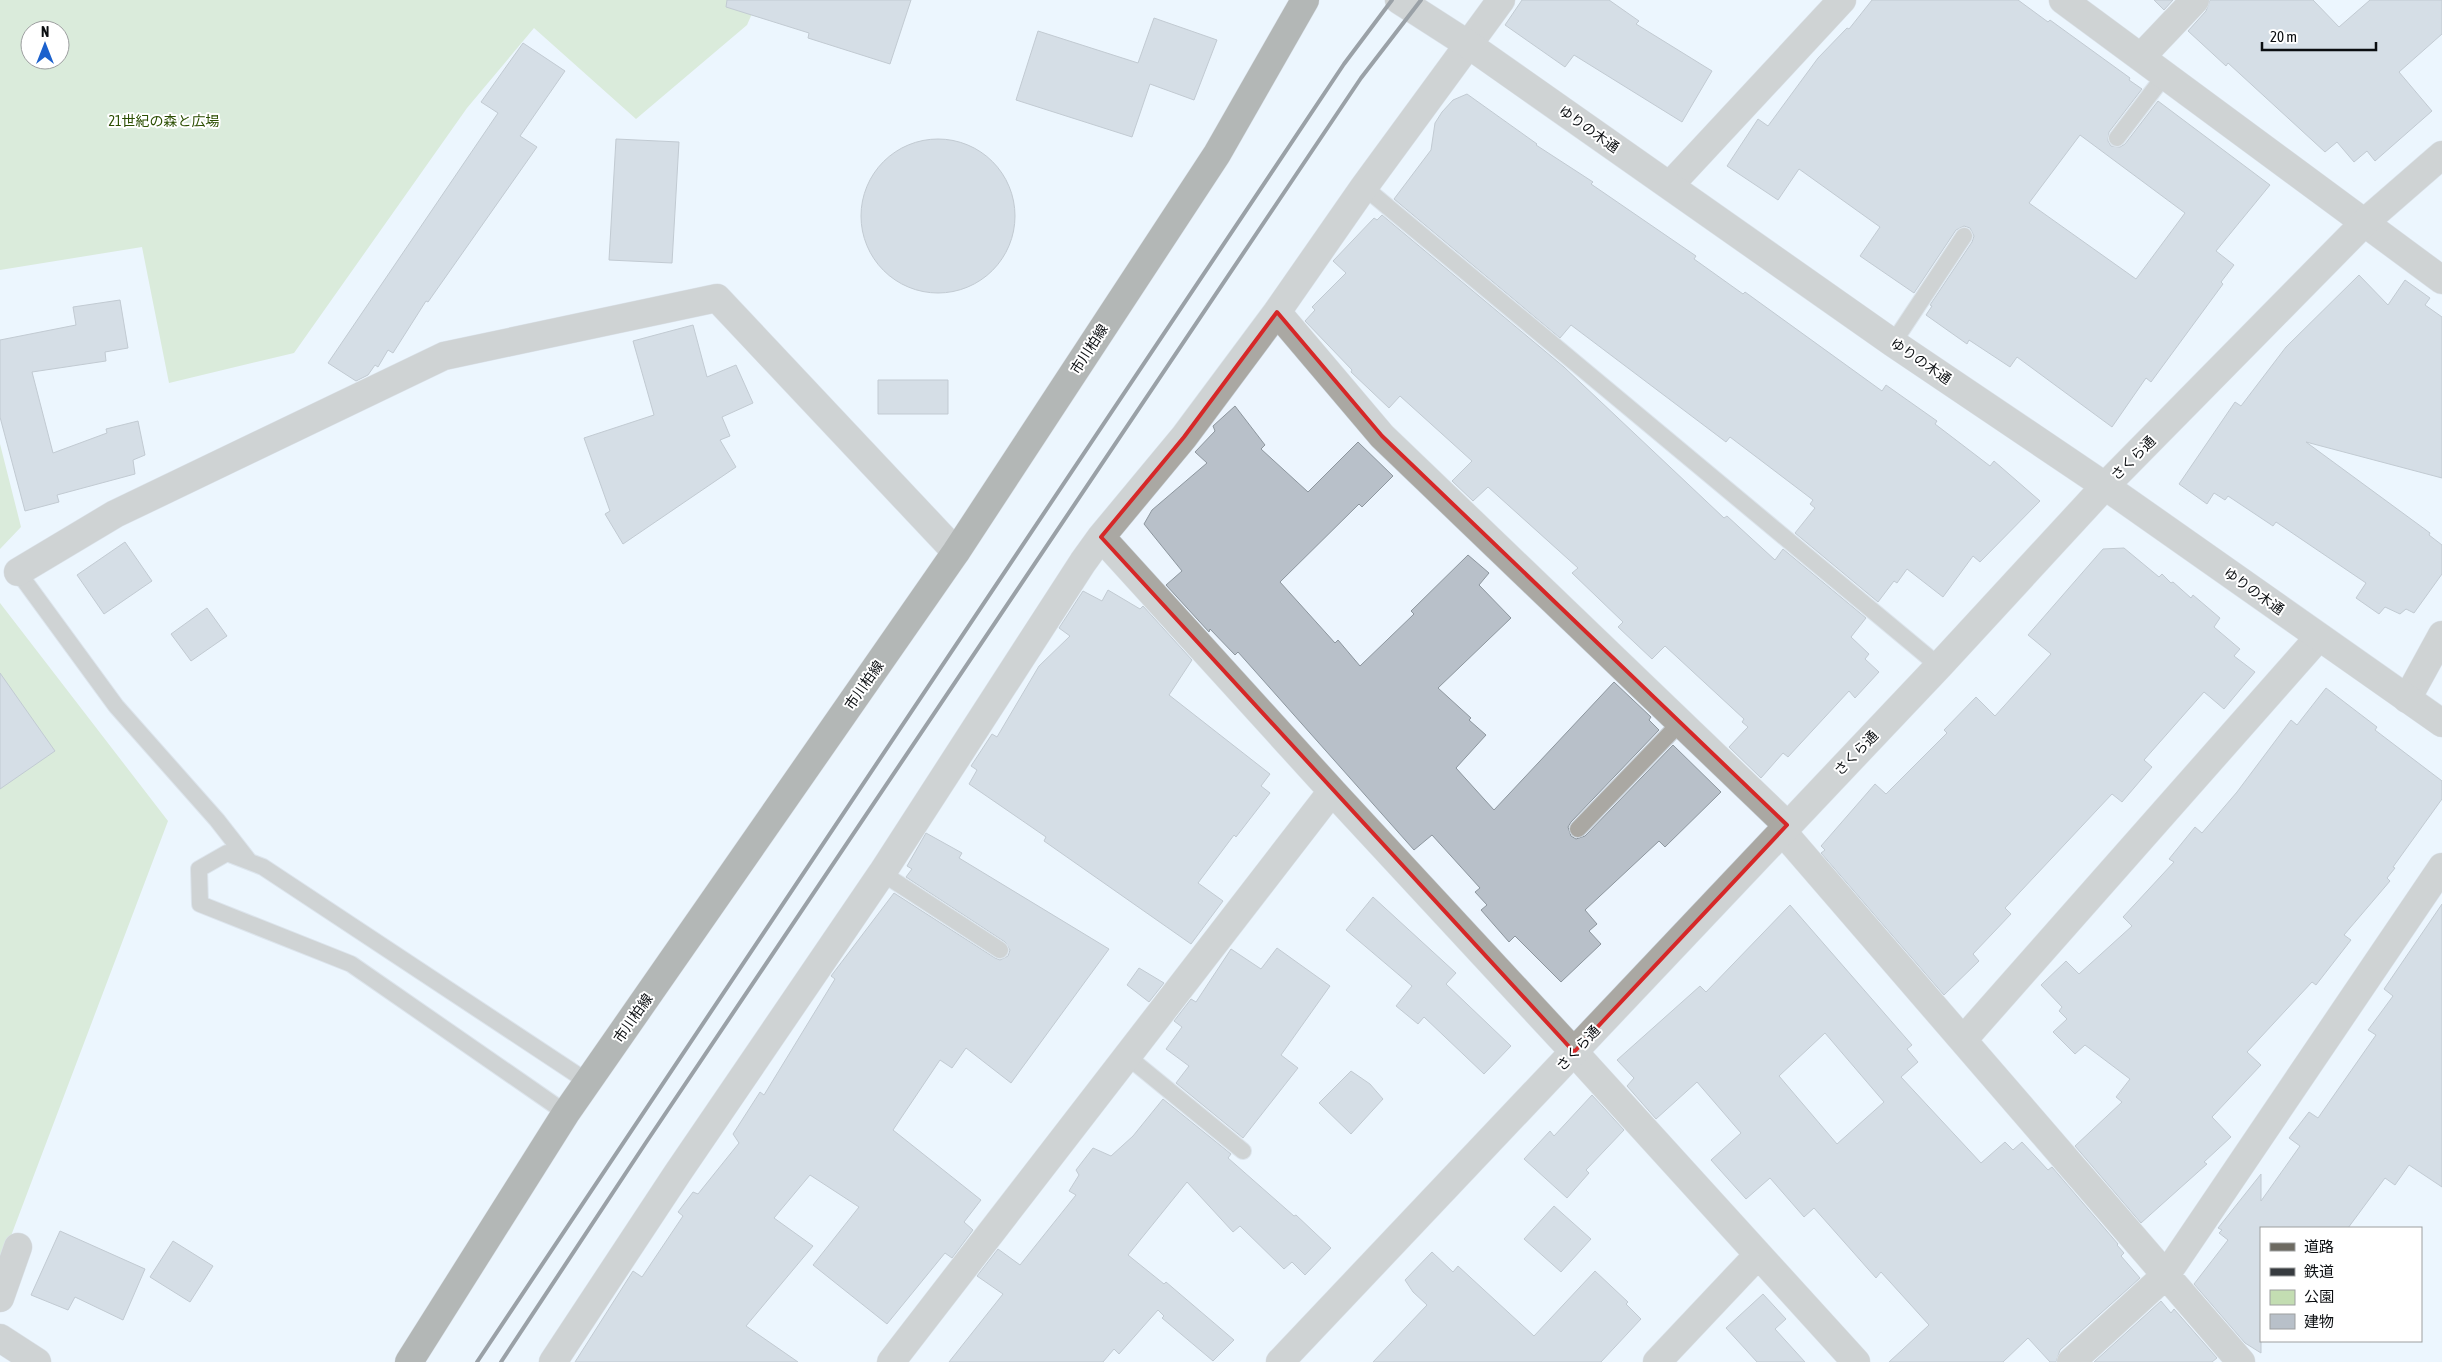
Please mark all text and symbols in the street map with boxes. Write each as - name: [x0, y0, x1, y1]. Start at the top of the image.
- north arrow: [20, 20, 70, 70]
- scale bar: [2262, 20, 2376, 52]
- text: N: [41, 24, 49, 40]
- text: 20 m: [2270, 28, 2297, 45]
- street label: ゆりの木通: [1556, 102, 1622, 156]
- park label: 21世紀の森と広場: [108, 113, 220, 129]
- street label: 市川柏線: [1067, 321, 1111, 377]
- street label: ゆりの木通: [1888, 335, 1954, 387]
- street label: さくら通: [2108, 433, 2158, 483]
- street label: ゆりの木通: [2221, 564, 2287, 618]
- street label: 市川柏線: [841, 657, 887, 713]
- street label: さくら通: [1831, 727, 1881, 779]
- street label: 市川柏線: [610, 990, 656, 1046]
- street label: さくら通: [1553, 1022, 1603, 1074]
- legend: [2260, 1227, 2422, 1342]
- text: 道路: [2304, 1238, 2334, 1255]
- text: 鉄道: [2304, 1263, 2334, 1280]
- text: 公園: [2304, 1288, 2334, 1305]
- text: 建物: [2304, 1313, 2334, 1330]

